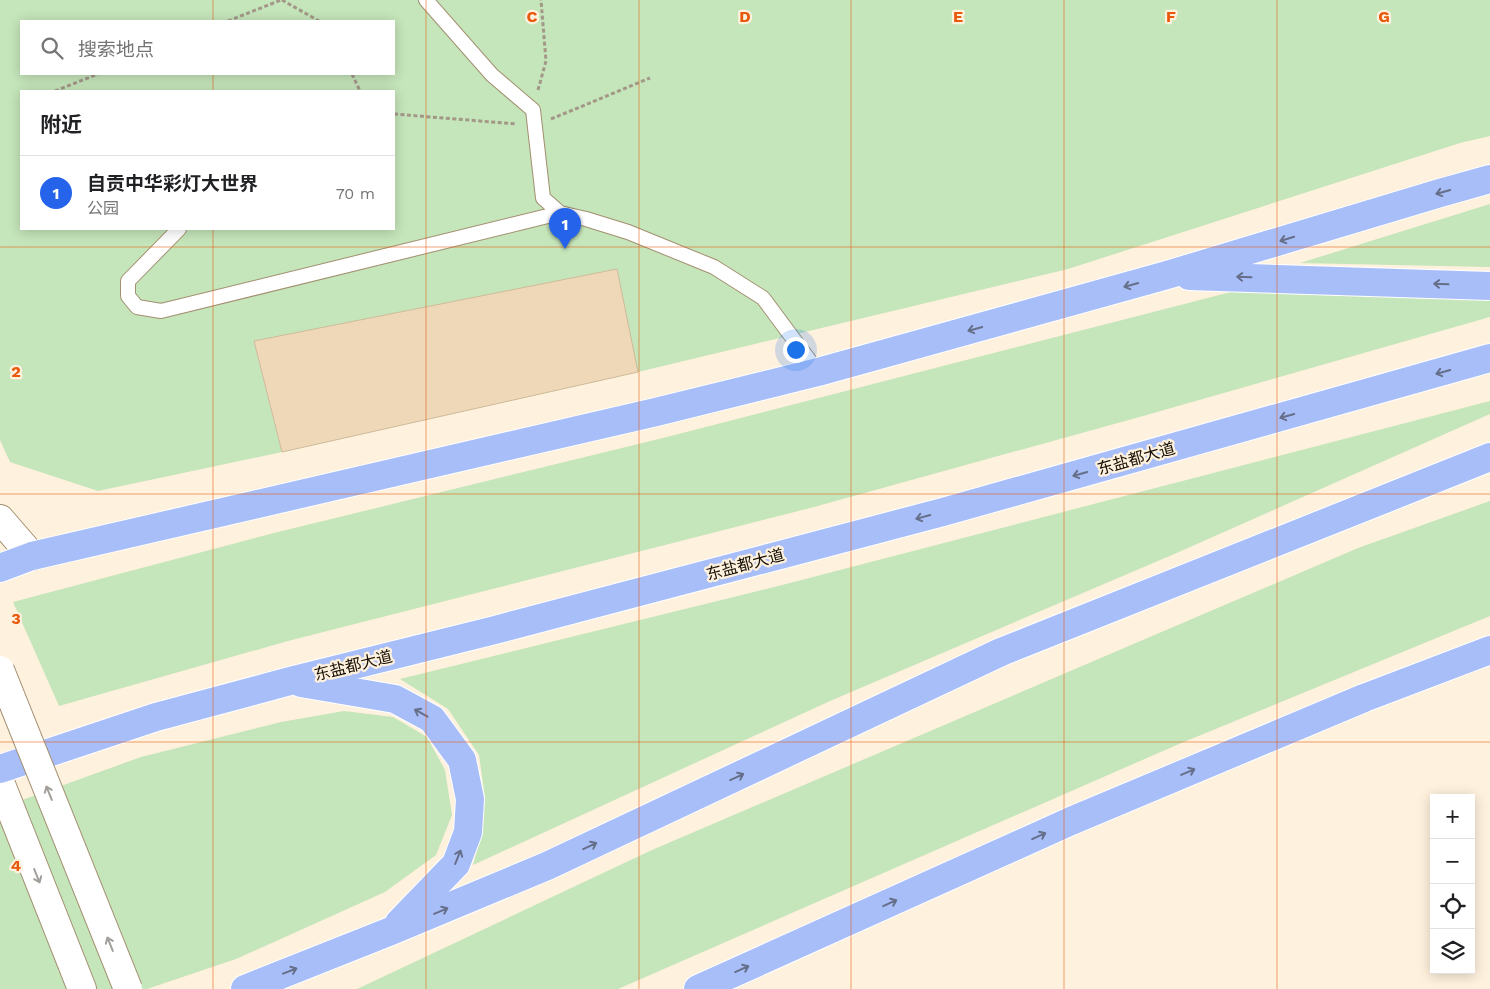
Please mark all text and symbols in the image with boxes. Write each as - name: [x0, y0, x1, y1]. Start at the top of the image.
- text: C: [527, 7, 538, 26]
- text: D: [739, 7, 751, 26]
- text: E: [953, 7, 963, 26]
- text: F: [1166, 7, 1176, 26]
- text: G: [1378, 7, 1390, 26]
- search box: [20, 20, 395, 75]
- icon: search: [38, 34, 66, 62]
- text: 搜索地点: [78, 38, 154, 61]
- text: 附近: [40, 112, 82, 137]
- text: 自贡中华彩灯大世界: [87, 172, 258, 195]
- text: 1: [53, 184, 59, 203]
- text: 70 m: [336, 184, 375, 203]
- one-way arrow: [1435, 188, 1451, 197]
- text: 公园: [87, 199, 119, 218]
- pin: 1: [549, 208, 581, 249]
- one-way arrow: [1280, 234, 1296, 244]
- one-way arrow: [1236, 273, 1252, 282]
- one-way arrow: [1124, 280, 1140, 290]
- one-way arrow: [1434, 280, 1450, 289]
- one-way arrow: [967, 324, 983, 334]
- your location: [783, 337, 809, 363]
- text: 2: [11, 362, 21, 381]
- one-way arrow: [1436, 368, 1452, 377]
- one-way arrow: [1279, 412, 1295, 421]
- street label: 东盐都大道: [1095, 438, 1177, 479]
- one-way arrow: [1072, 469, 1088, 479]
- one-way arrow: [916, 513, 932, 522]
- street label: 东盐都大道: [704, 545, 786, 584]
- text: 3: [11, 609, 21, 628]
- street label: 东盐都大道: [312, 647, 394, 684]
- one-way arrow: [414, 708, 429, 718]
- one-way arrow: [1180, 767, 1195, 777]
- one-way arrow: [729, 771, 744, 781]
- one-way arrow: [44, 786, 53, 801]
- map controls: [1430, 794, 1475, 974]
- button: +: [1430, 794, 1475, 839]
- one-way arrow: [1031, 831, 1046, 841]
- button: −: [1430, 839, 1475, 884]
- one-way arrow: [582, 841, 597, 850]
- one-way arrow: [454, 850, 464, 865]
- text: 4: [11, 856, 21, 875]
- one-way arrow: [33, 868, 43, 883]
- button: locate: [1430, 884, 1475, 929]
- one-way arrow: [882, 897, 897, 907]
- one-way arrow: [433, 905, 448, 915]
- button: layers: [1430, 929, 1475, 974]
- one-way arrow: [104, 937, 114, 952]
- one-way arrow: [734, 964, 749, 973]
- one-way arrow: [282, 966, 297, 975]

